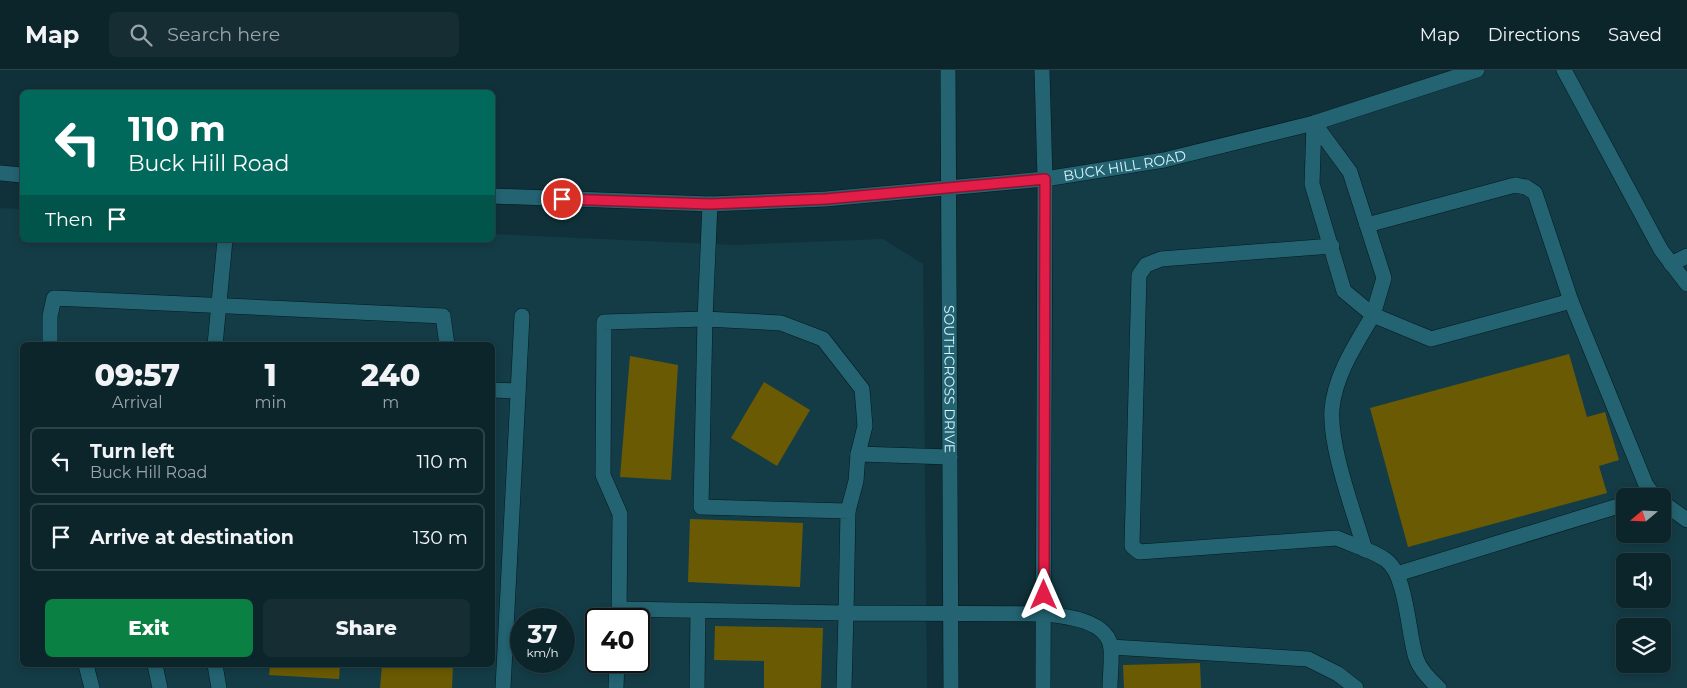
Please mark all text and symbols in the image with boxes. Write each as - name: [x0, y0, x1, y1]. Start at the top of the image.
- search box: [109, 12, 459, 57]
- text: Map: [25, 20, 79, 49]
- icon: search: [127, 21, 155, 49]
- text: Search here: [167, 23, 280, 46]
- text: Map: [1420, 24, 1460, 46]
- text: Directions: [1488, 24, 1580, 46]
- text: Saved: [1608, 24, 1662, 46]
- text: 110 m: [128, 107, 226, 150]
- icon: left: [45, 110, 110, 175]
- street label: BUCK HILL ROAD: [1062, 146, 1188, 185]
- text: Buck Hill Road: [128, 150, 289, 177]
- pin: [541, 178, 583, 220]
- icon: arrive: [548, 185, 576, 213]
- icon: arrive: [103, 205, 131, 233]
- text: Then: [45, 208, 93, 231]
- street label: SOUTHCROSS DRIVE: [940, 305, 959, 453]
- text: 09:57: [95, 357, 180, 394]
- text: 1: [264, 357, 277, 394]
- text: 240: [361, 357, 420, 394]
- text: Arrival: [112, 393, 162, 412]
- text: min: [254, 393, 287, 412]
- text: m: [382, 393, 399, 412]
- text: Turn left: [90, 440, 175, 463]
- icon: left: [47, 447, 75, 475]
- text: 110 m: [417, 450, 468, 473]
- text: Buck Hill Road: [90, 463, 207, 482]
- north arrow: [1616, 488, 1671, 542]
- map controls: [1616, 488, 1671, 673]
- icon: arrive: [47, 523, 75, 551]
- text: Arrive at destination: [90, 526, 294, 549]
- text: 130 m: [413, 526, 468, 549]
- button: sound: [1616, 553, 1671, 608]
- position arrow: [1017, 568, 1069, 620]
- button: Exit: [45, 599, 253, 657]
- button: Share: [263, 599, 470, 657]
- speed limit sign: 40: [585, 608, 650, 673]
- button: layers: [1616, 618, 1671, 673]
- text: 37: [527, 619, 558, 649]
- text: km/h: [526, 645, 559, 660]

